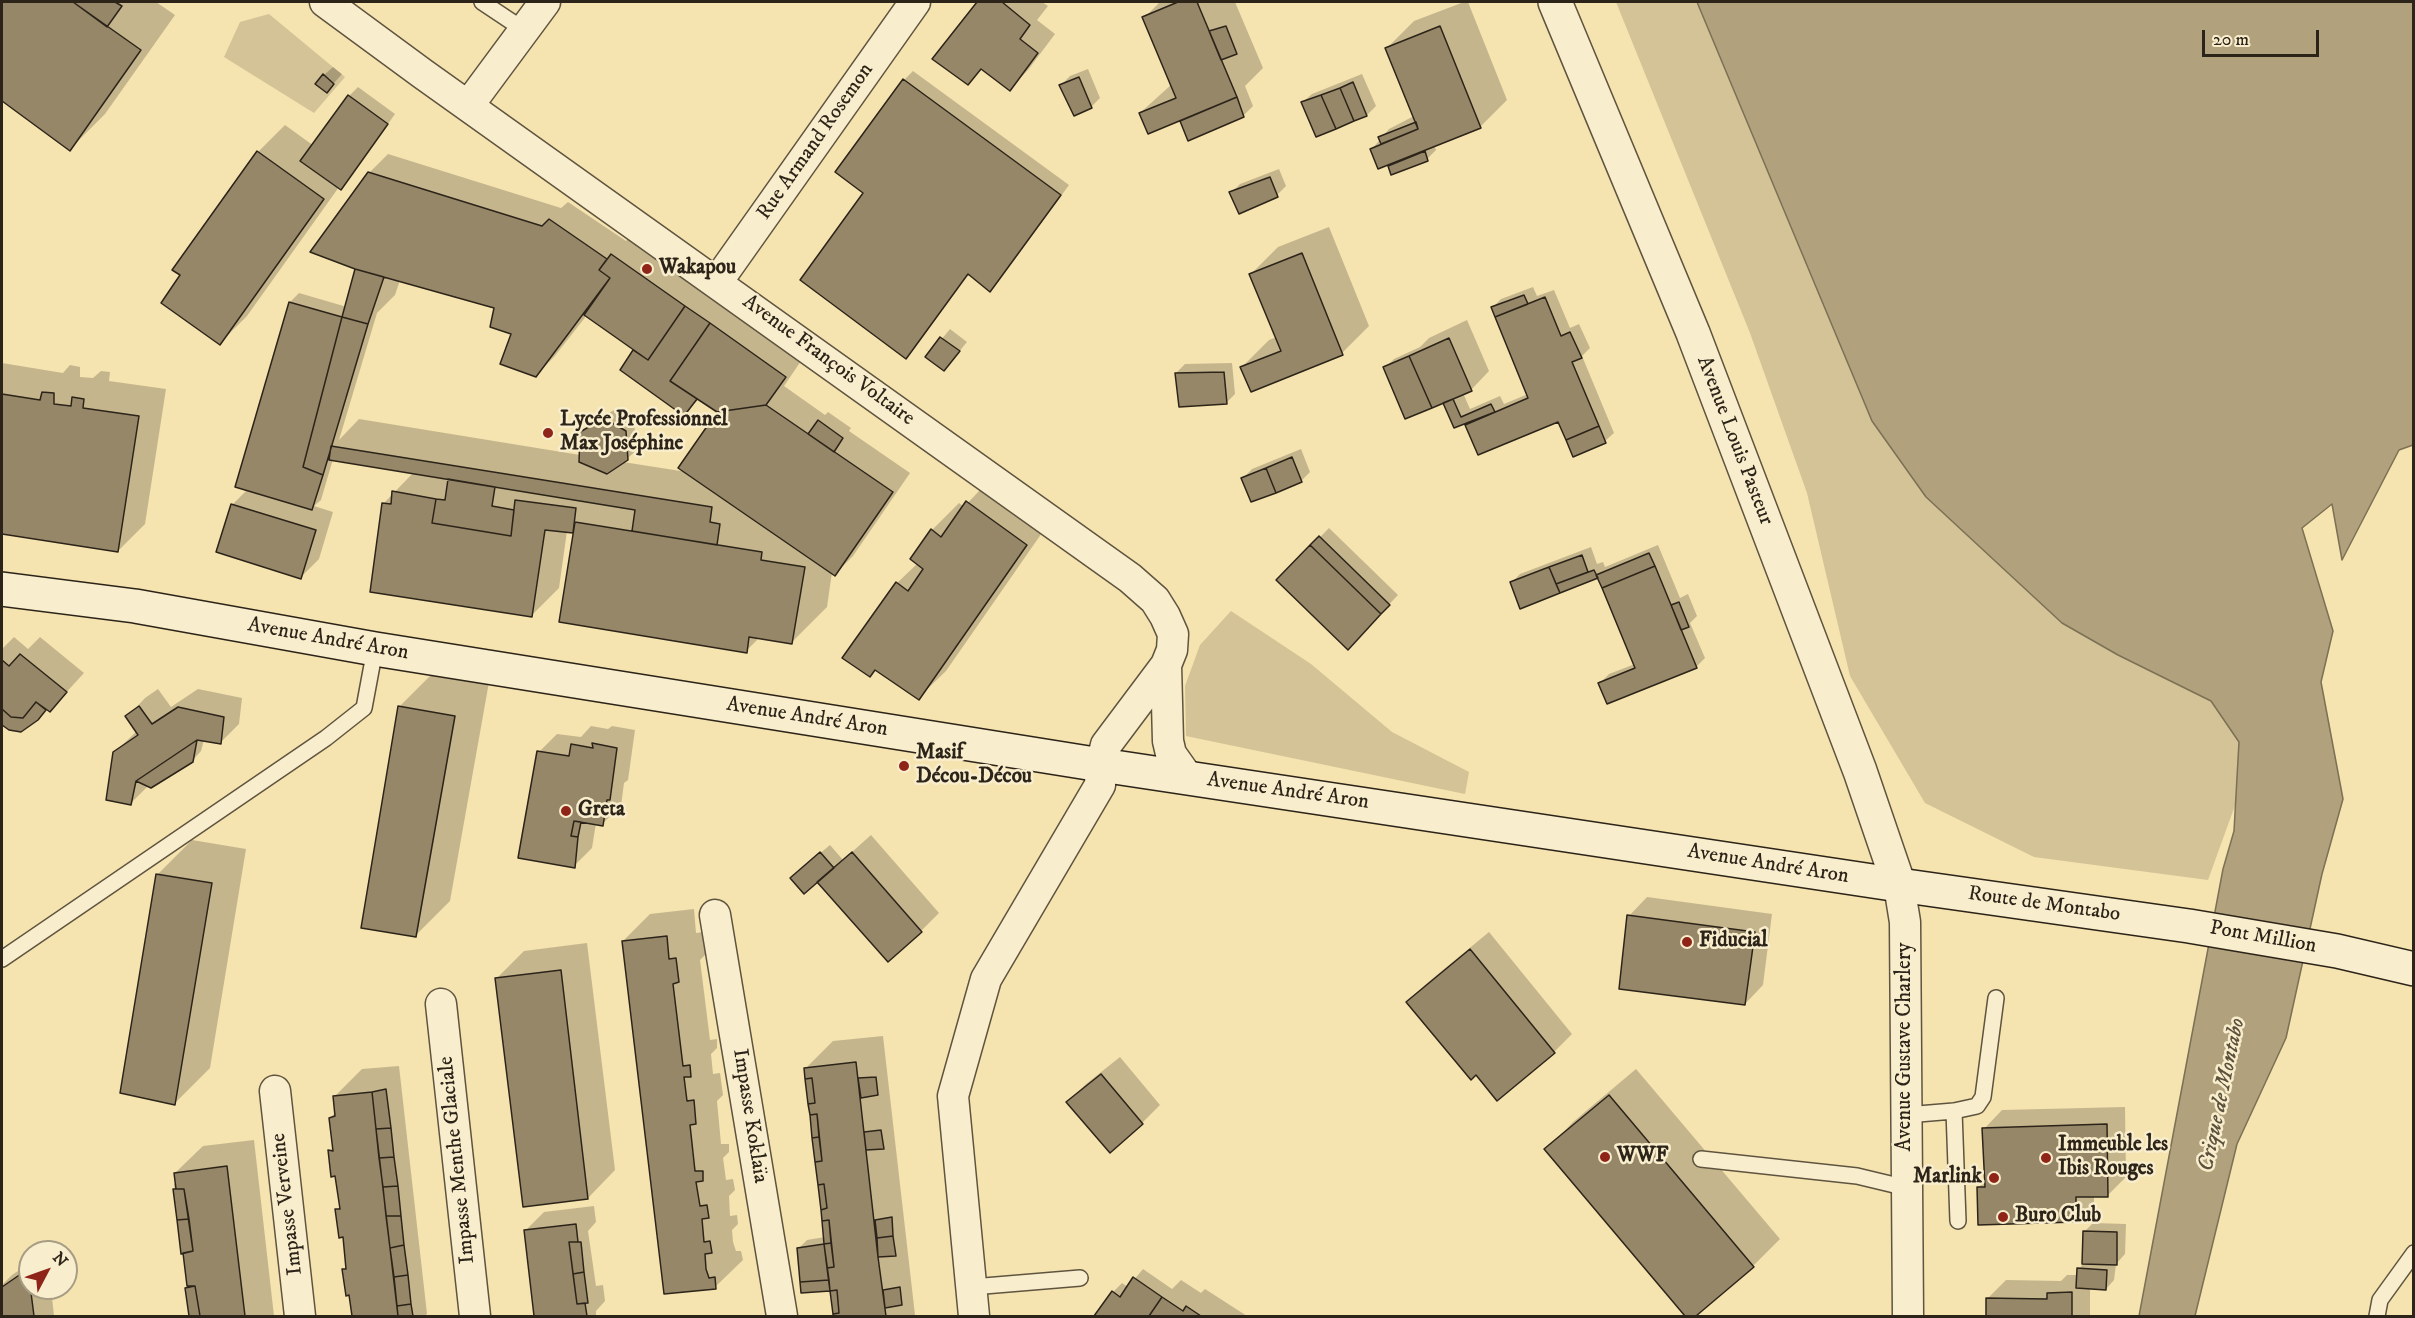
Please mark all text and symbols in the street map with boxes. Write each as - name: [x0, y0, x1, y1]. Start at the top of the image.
- scale bar: [2205, 18, 2322, 56]
- text: 20 m: [2213, 29, 2249, 51]
- street label: Rue Armand Rosemon: [752, 59, 880, 225]
- place label: Wakapou: [659, 256, 736, 282]
- marker: Wakapou: [640, 262, 654, 276]
- street label: Avenue François Voltaire: [737, 290, 919, 432]
- street label: Avenue Louis Pasteur: [1690, 353, 1778, 529]
- place label: Lycée Professionnel Max Joséphine: [560, 408, 728, 458]
- marker: Lycée Professionnel Max Joséphine: [541, 426, 555, 440]
- street label: Avenue André Aron: [245, 613, 411, 667]
- street label: Avenue André Aron: [724, 693, 890, 743]
- place label: Masif Décou-Décou: [916, 741, 1032, 791]
- marker: Masif Décou-Décou: [897, 759, 911, 773]
- street label: Avenue André Aron: [1205, 768, 1371, 816]
- place label: Greta: [578, 798, 625, 824]
- marker: Greta: [559, 804, 573, 818]
- street label: Avenue André Aron: [1685, 840, 1851, 890]
- street label: Route de Montabo: [1966, 882, 2122, 928]
- street label: Pont Million: [2208, 916, 2318, 960]
- place label: Fiducial: [1699, 929, 1768, 955]
- marker: Fiducial: [1680, 935, 1694, 949]
- street label: Avenue Gustave Charlery: [1893, 942, 1919, 1152]
- water label: Crique de Montabo: [2194, 1016, 2252, 1174]
- street label: Impasse Koklaïa: [726, 1047, 772, 1185]
- street label: Impasse Menthe Glaciale: [435, 1055, 481, 1265]
- street label: Impasse Verveine: [267, 1132, 309, 1276]
- place label: Immeuble les Ibis Rouges: [2058, 1133, 2168, 1183]
- place label: WWF: [1617, 1144, 1668, 1170]
- marker: WWF: [1598, 1150, 1612, 1164]
- marker: Immeuble les Ibis Rouges: [2039, 1151, 2053, 1165]
- place label: Marlink: [1913, 1165, 1982, 1191]
- marker: Marlink: [1987, 1171, 2001, 1185]
- place label: Buro Club: [2015, 1204, 2101, 1230]
- marker: Buro Club: [1996, 1210, 2010, 1224]
- north arrow: [18, 1240, 78, 1300]
- text: N: [48, 1248, 72, 1271]

